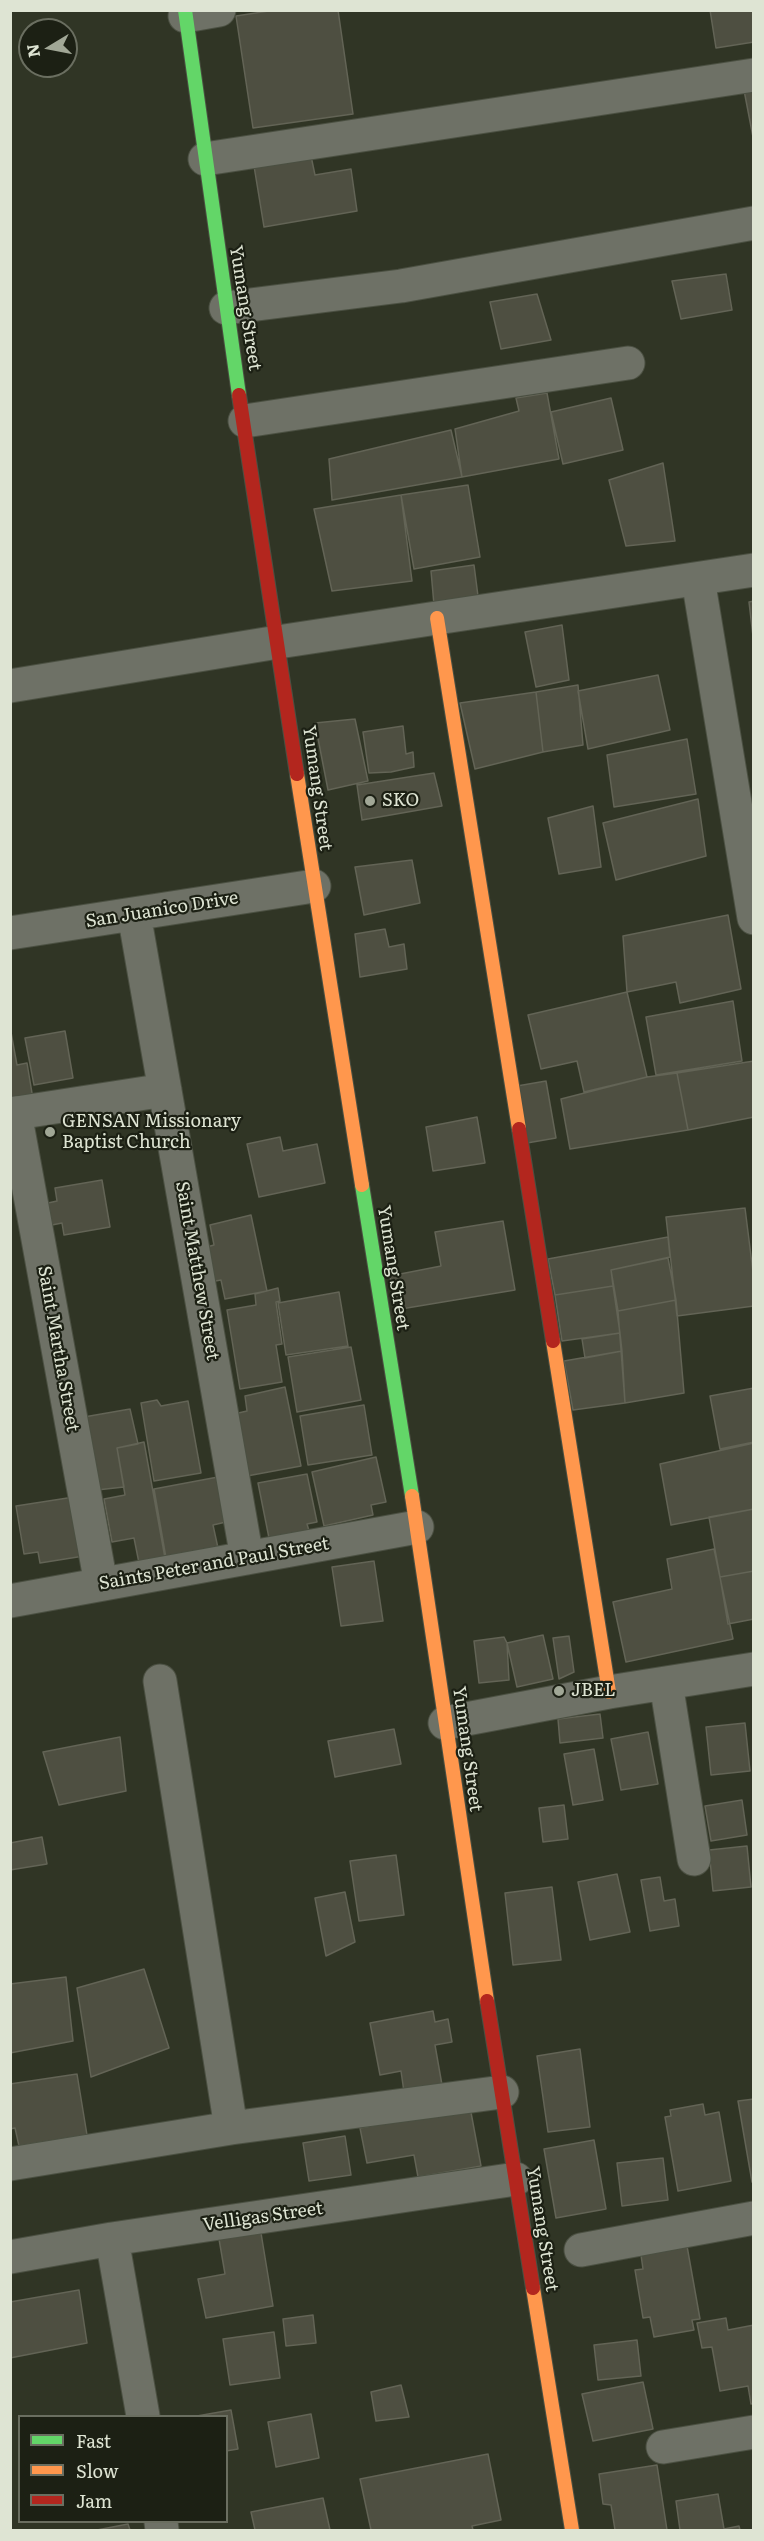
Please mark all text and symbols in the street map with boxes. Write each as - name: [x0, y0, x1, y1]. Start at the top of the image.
- north arrow: [18, 18, 78, 78]
- text: N: [19, 42, 45, 59]
- street label: Yumang Street: [224, 244, 266, 372]
- street label: Yumang Street: [297, 724, 337, 852]
- place label: SKO: [382, 790, 419, 812]
- marker: SKO: [363, 794, 377, 808]
- street label: San Juanico Drive: [84, 887, 240, 933]
- place label: GENSAN Missionary Baptist Church: [62, 1111, 241, 1154]
- marker: GENSAN Missionary Baptist Church: [43, 1125, 57, 1139]
- street label: Saint Matthew Street: [171, 1180, 223, 1362]
- street label: Yumang Street: [372, 1204, 414, 1332]
- street label: Saint Martha Street: [33, 1264, 83, 1434]
- street label: Saints Peter and Paul Street: [97, 1533, 331, 1595]
- place label: JBEL: [571, 1680, 616, 1702]
- marker: JBEL: [552, 1684, 566, 1698]
- street label: Yumang Street: [447, 1685, 487, 1813]
- street label: Yumang Street: [521, 2165, 563, 2293]
- street label: Velligas Street: [201, 2198, 325, 2236]
- legend: [18, 2415, 228, 2523]
- text: Fast: [76, 2427, 111, 2454]
- text: Slow: [76, 2457, 118, 2484]
- text: Jam: [76, 2487, 112, 2514]

